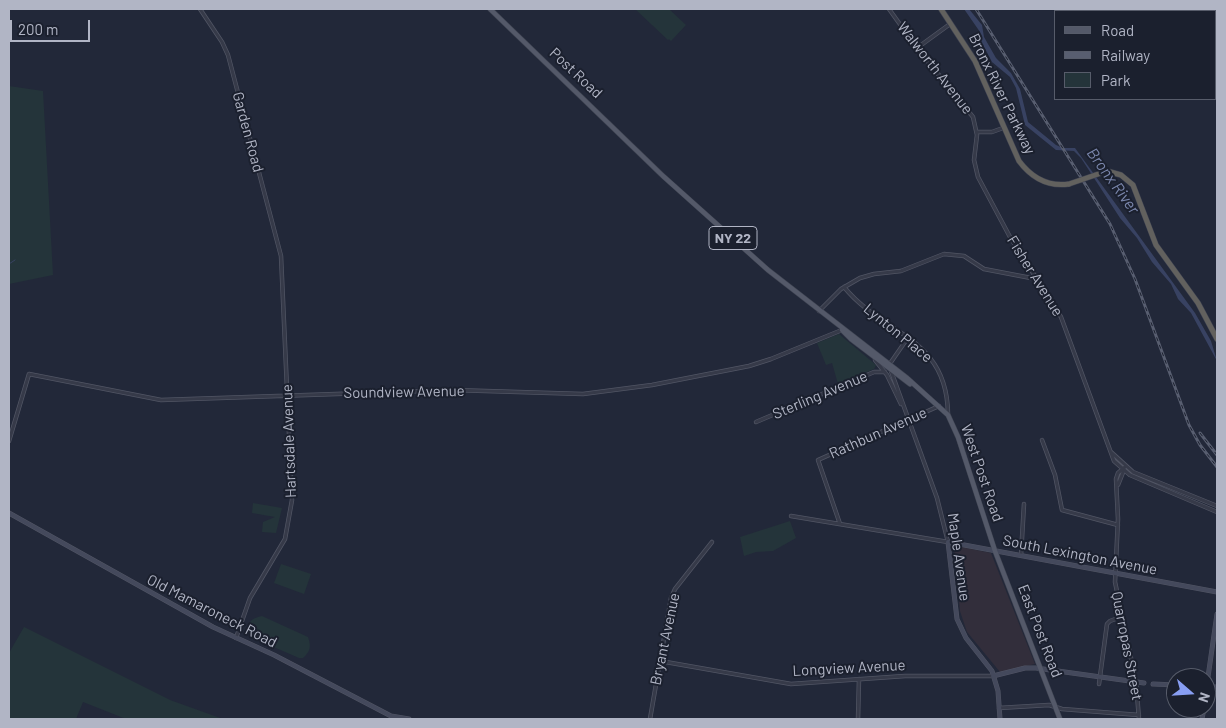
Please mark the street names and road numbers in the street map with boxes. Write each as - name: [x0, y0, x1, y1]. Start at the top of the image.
- street label: Walworth Avenue: [893, 18, 977, 118]
- street label: Bronx River Parkway: [965, 31, 1039, 157]
- street label: Post Road: [546, 44, 606, 102]
- street label: Garden Road: [229, 90, 267, 174]
- road number: NY 22: [709, 227, 757, 250]
- street label: Fisher Avenue: [1003, 232, 1067, 320]
- street label: Lynton Place: [860, 300, 936, 366]
- street label: Sterling Avenue: [770, 367, 870, 423]
- street label: Soundview Avenue: [343, 382, 465, 402]
- street label: Hartsdale Avenue: [278, 384, 300, 498]
- street label: Rathbun Avenue: [826, 403, 930, 463]
- street label: West Post Road: [957, 422, 1007, 524]
- street label: Maple Avenue: [944, 512, 974, 602]
- street label: South Lexington Avenue: [1001, 531, 1159, 579]
- street label: Old Mamaroneck Road: [144, 570, 280, 652]
- street label: East Post Road: [1014, 582, 1066, 680]
- street label: Quarropas Street: [1108, 590, 1146, 702]
- street label: Bryant Avenue: [646, 591, 684, 687]
- street label: Longview Avenue: [792, 656, 906, 680]

